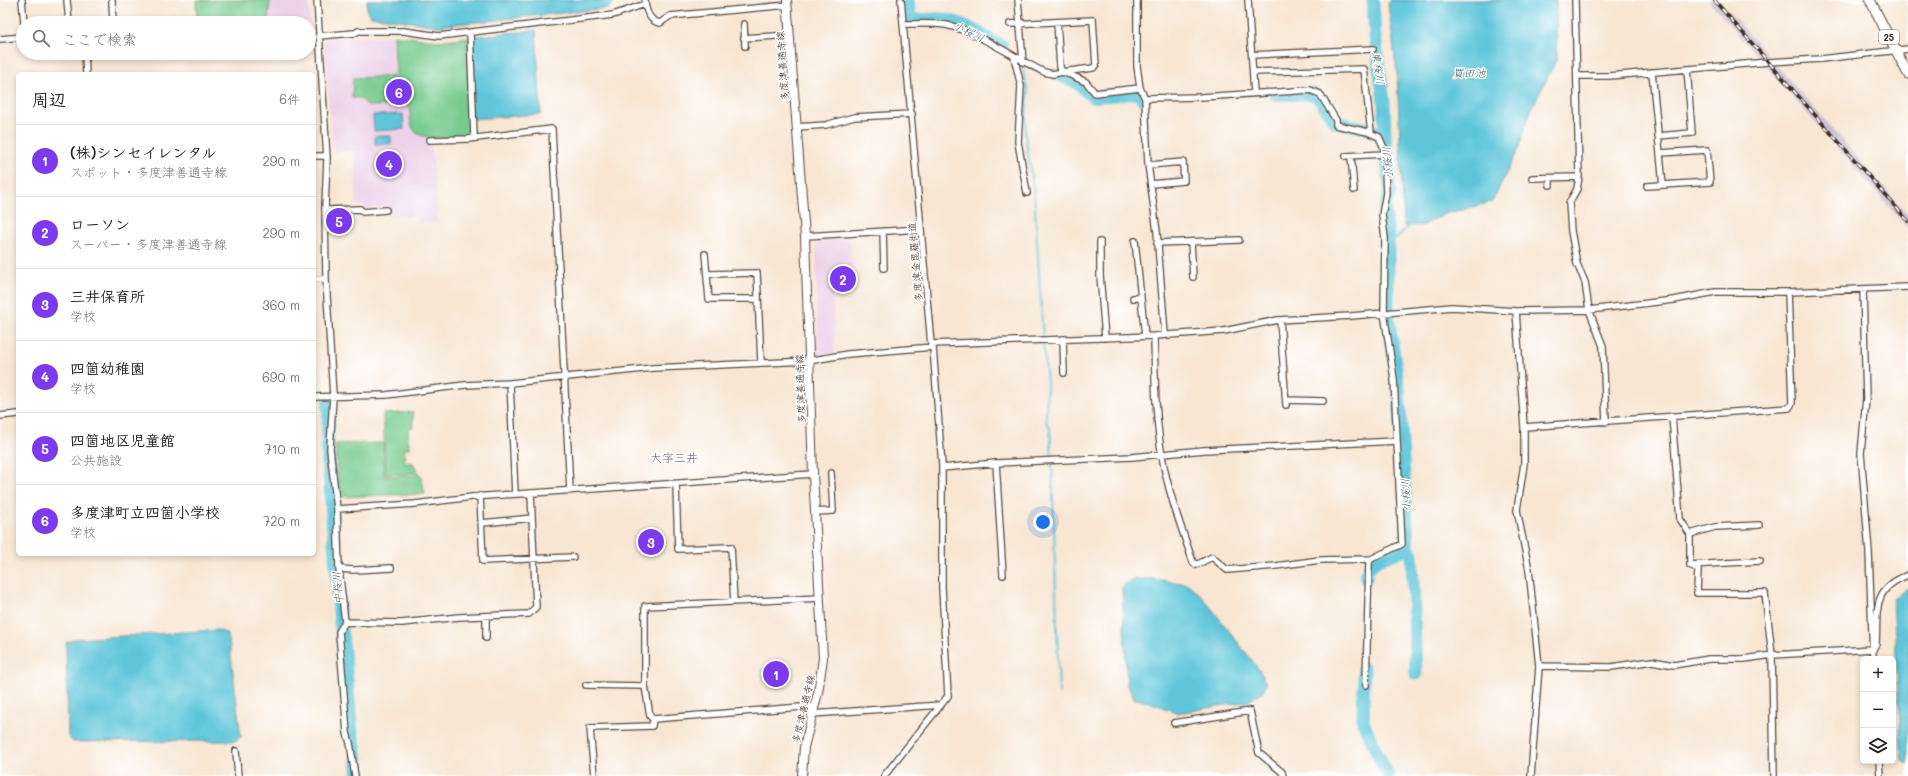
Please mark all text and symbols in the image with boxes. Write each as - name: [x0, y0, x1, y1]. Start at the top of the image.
- search box: [16, 16, 316, 60]
- water label: 小桜川: [951, 17, 987, 45]
- icon: search: [30, 27, 52, 49]
- text: ここで検索: [62, 29, 137, 49]
- road number: 25: [1879, 30, 1899, 44]
- street label: 多度津善通寺線: [773, 31, 791, 101]
- water label: 東桜川: [1369, 51, 1389, 85]
- water label: 買田池: [1453, 65, 1486, 80]
- pin: 6: [386, 77, 412, 107]
- text: 周辺: [32, 88, 66, 110]
- text: 6件: [279, 90, 300, 107]
- text: (株)シンセイレンタル: [70, 142, 217, 162]
- water label: 小桜川: [1378, 146, 1396, 180]
- pin: 4: [376, 149, 402, 179]
- text: 1: [42, 152, 48, 169]
- text: 290 m: [263, 152, 300, 169]
- text: スポット · 多度津善通寺線: [70, 163, 227, 180]
- pin: 5: [326, 206, 352, 236]
- text: ローソン: [70, 214, 130, 234]
- street label: 多度津金毘羅街道: [905, 222, 925, 302]
- text: 2: [41, 224, 49, 241]
- text: 290 m: [263, 224, 300, 241]
- text: スーパー · 多度津善通寺線: [70, 235, 226, 252]
- pin: 2: [830, 264, 856, 294]
- text: 三井保育所: [70, 286, 145, 306]
- text: 3: [41, 296, 49, 313]
- text: 360 m: [262, 296, 300, 313]
- text: 学校: [70, 307, 96, 324]
- street label: 多度津善通寺線: [792, 354, 808, 424]
- text: 四箇幼稚園: [70, 358, 145, 378]
- text: 4: [41, 368, 49, 385]
- text: 690 m: [262, 368, 300, 385]
- text: 学校: [70, 379, 96, 396]
- text: 四箇地区児童館: [70, 430, 175, 450]
- text: 5: [41, 440, 49, 457]
- text: 710 m: [264, 440, 300, 457]
- district label: 大字三井: [650, 449, 698, 465]
- text: 公共施設: [70, 451, 122, 468]
- water label: 小桜川: [1397, 478, 1413, 512]
- text: 多度津町立四箇小学校: [70, 502, 220, 522]
- text: 6: [41, 512, 49, 529]
- text: 720 m: [263, 512, 300, 529]
- your location: [1033, 512, 1053, 532]
- text: 学校: [70, 523, 96, 540]
- pin: 3: [638, 527, 664, 557]
- water label: 中桜川: [328, 571, 346, 605]
- map controls: [1860, 656, 1896, 764]
- button: +: [1860, 656, 1896, 692]
- pin: 1: [763, 659, 789, 689]
- street label: 多度津善通寺線: [788, 673, 818, 745]
- button: −: [1860, 692, 1896, 728]
- button: layers: [1860, 728, 1896, 764]

